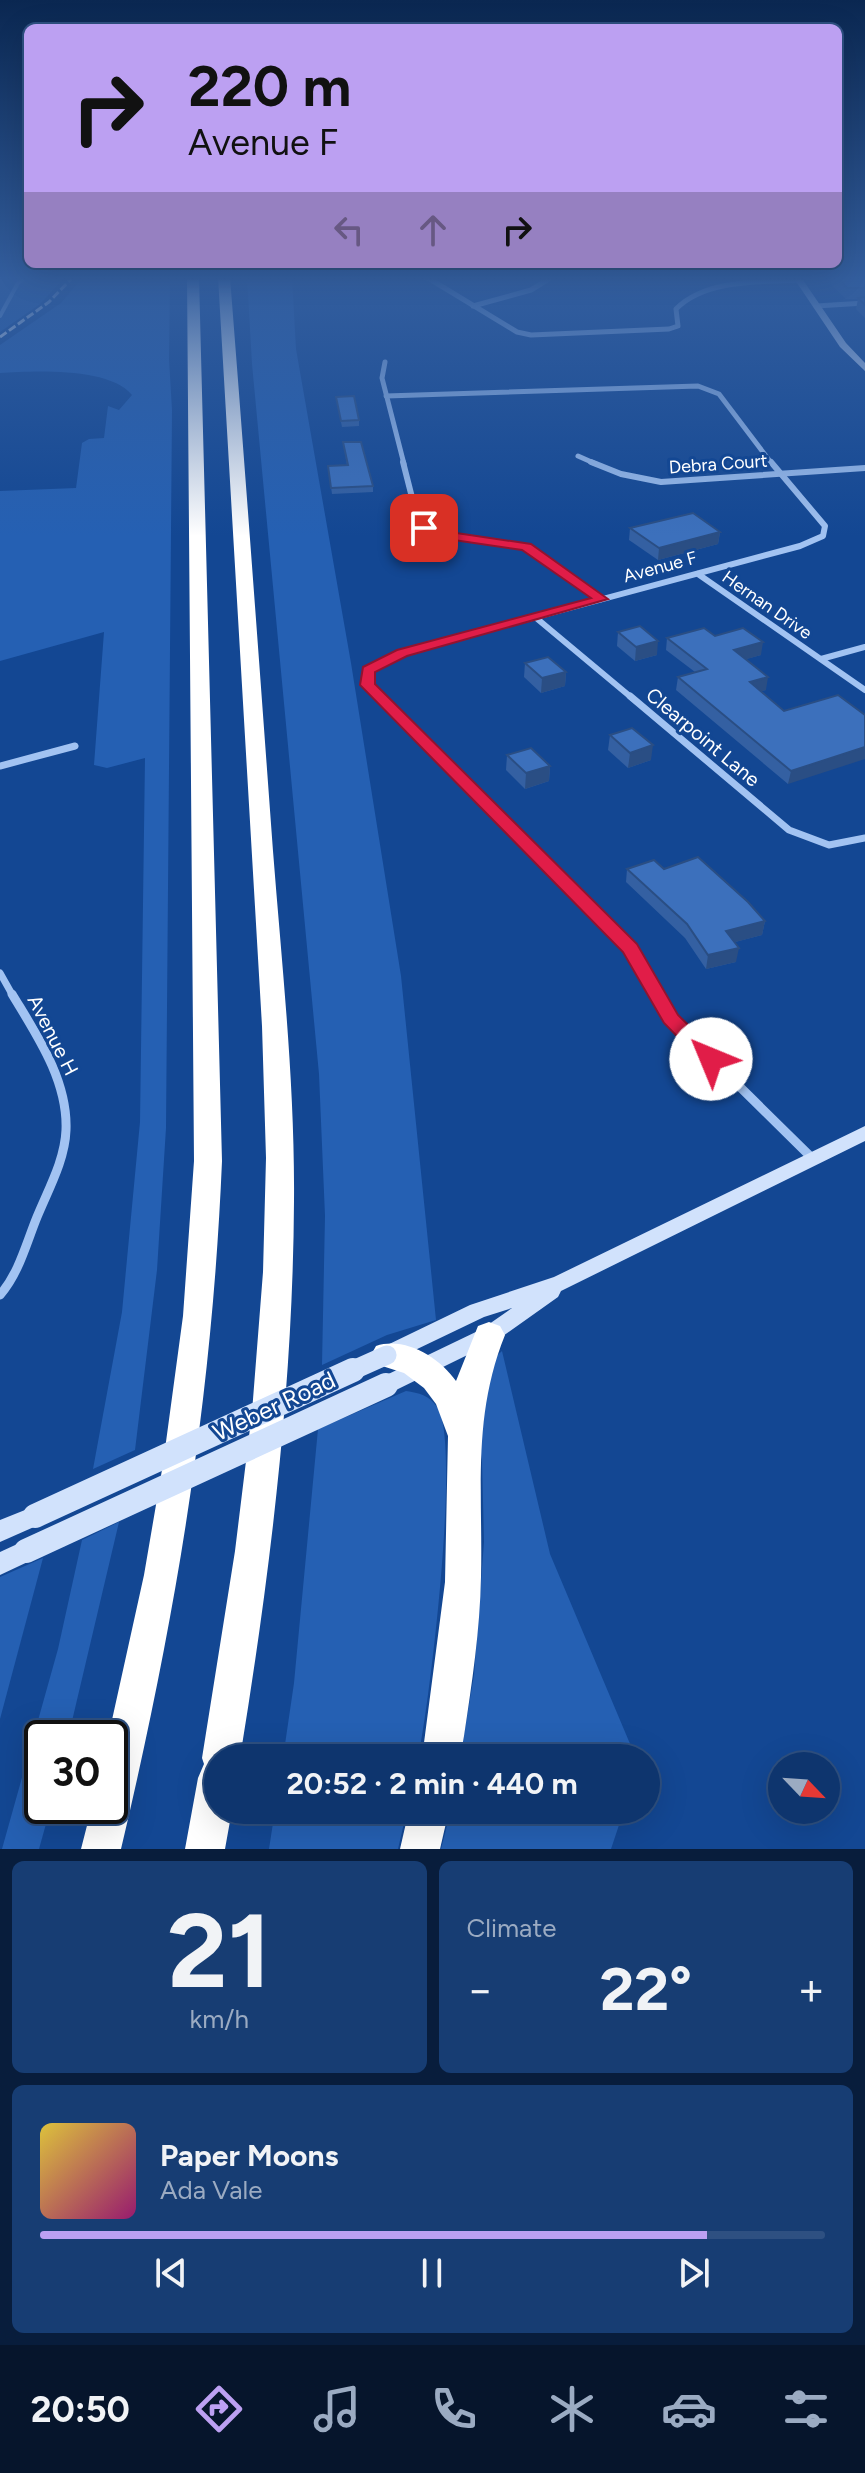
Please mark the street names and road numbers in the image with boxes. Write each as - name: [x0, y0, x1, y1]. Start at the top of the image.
- street label: Debra Court: [668, 450, 768, 478]
- street label: Avenue F: [621, 547, 699, 587]
- street label: Hernan Drive: [718, 566, 816, 644]
- street label: Clearpoint Lane: [641, 682, 765, 792]
- street label: Avenue H: [22, 991, 84, 1079]
- street label: Weber Road: [208, 1365, 340, 1447]

